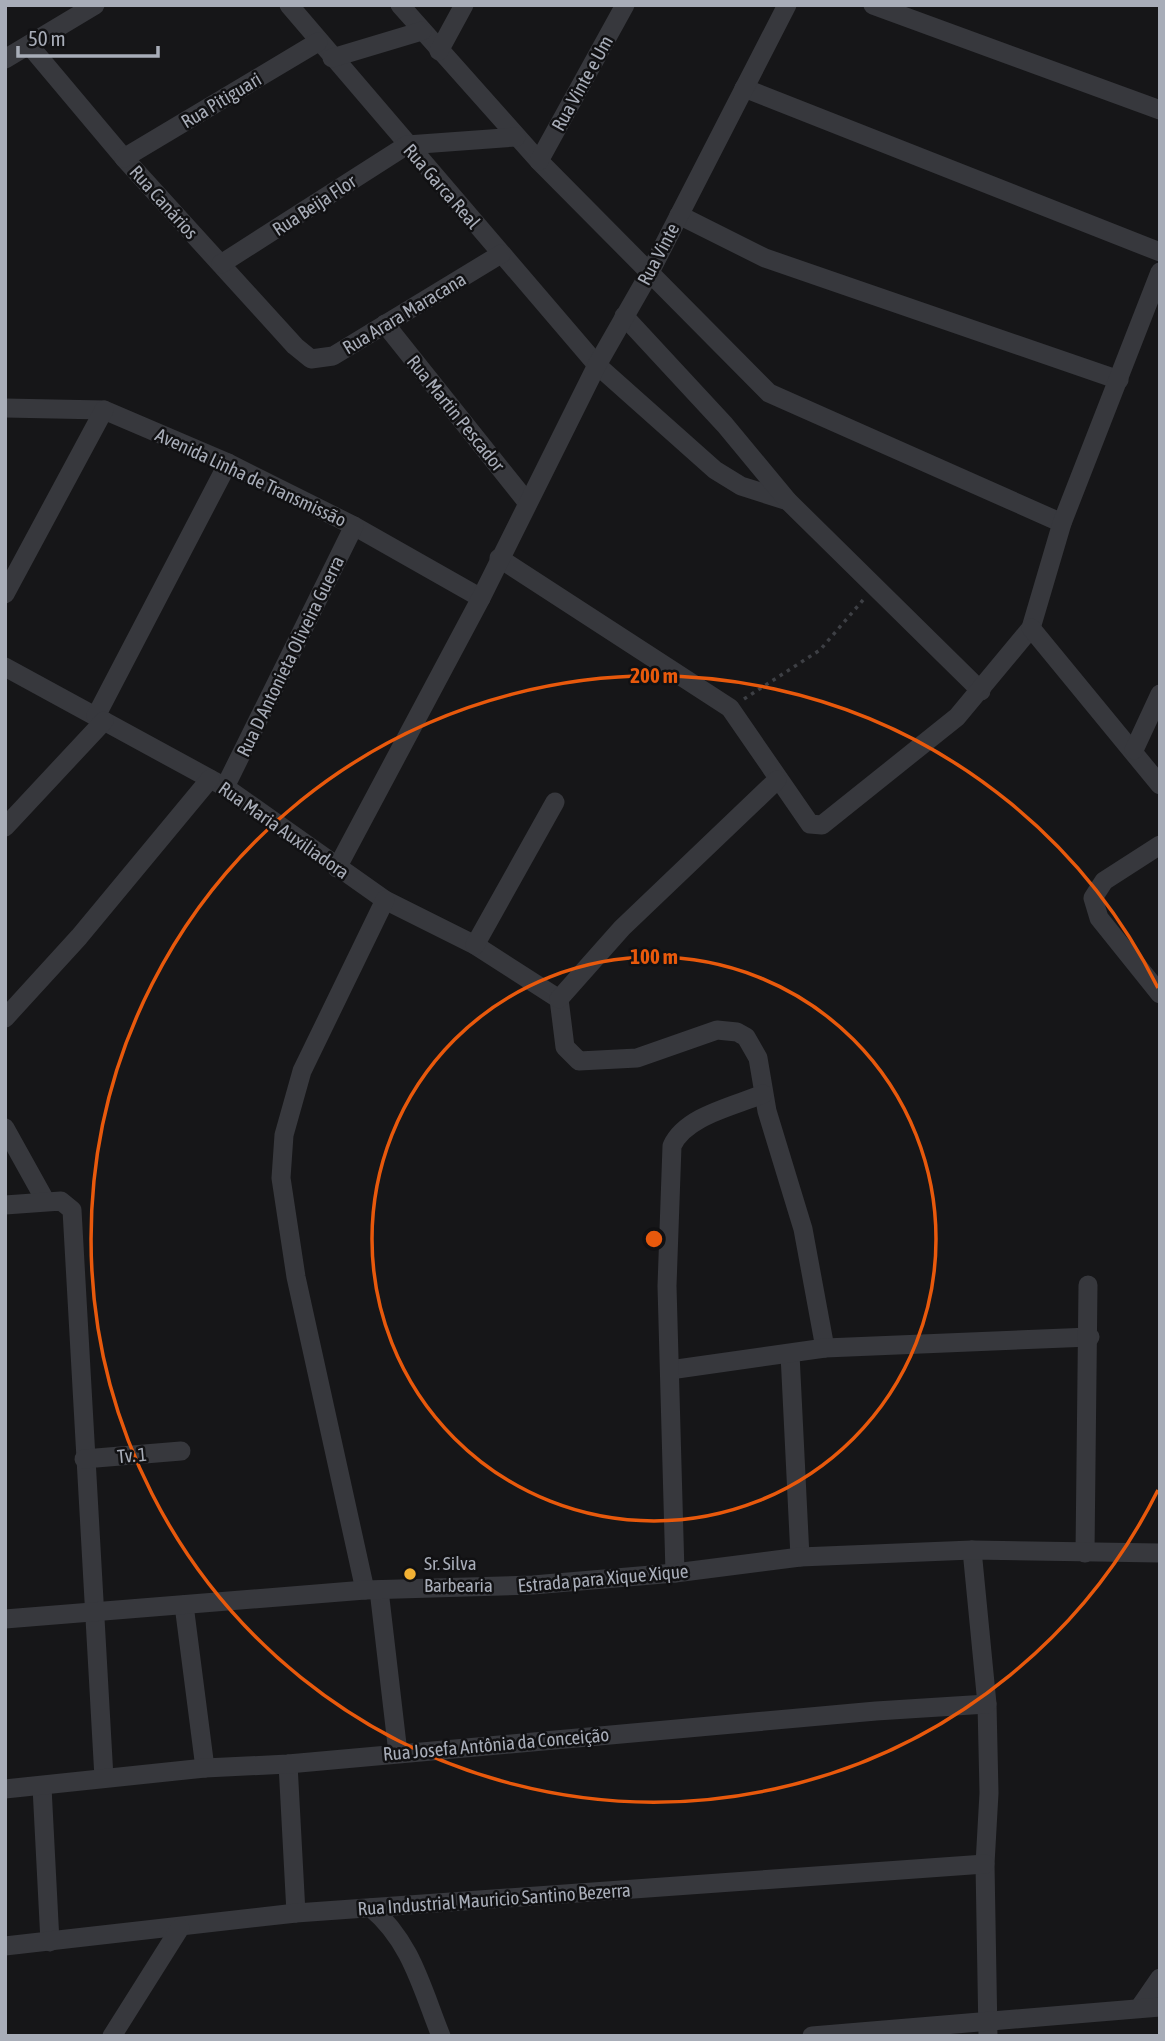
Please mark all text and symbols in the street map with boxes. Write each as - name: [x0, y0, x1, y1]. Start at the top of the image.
- scale bar: [18, 14, 158, 58]
- text: 50 m: [28, 26, 66, 50]
- street label: Rua Vinte e Um: [547, 31, 617, 135]
- street label: Rua Pitiguari: [177, 68, 265, 132]
- street label: Rua Garca Real: [399, 139, 485, 233]
- street label: Rua Canários: [125, 161, 203, 243]
- street label: Rua Beija Flor: [268, 170, 360, 240]
- street label: Rua Vinte: [633, 219, 683, 289]
- street label: Rua Arara Maracana: [338, 268, 470, 358]
- street label: Rua Martin Pescador: [403, 351, 510, 476]
- street label: Avenida Linha de Transmissão: [152, 423, 350, 531]
- street label: Rua D Antonieta Oliveira Guerra: [232, 552, 348, 760]
- text: 200 m: [630, 663, 678, 687]
- street label: Rua Maria Auxiliadora: [215, 777, 353, 883]
- text: 100 m: [630, 944, 678, 968]
- centre of rings: [642, 1227, 666, 1251]
- street label: Tv. 1: [116, 1443, 148, 1467]
- place label: Sr. Silva Barbearia: [424, 1552, 493, 1596]
- street label: Estrada para Xique Xique: [517, 1560, 689, 1596]
- marker: Sr. Silva Barbearia: [402, 1566, 418, 1582]
- street label: Rua Josefa Antônia da Conceição: [382, 1723, 610, 1765]
- street label: Rua Industrial Mauricio Santino Bezerra: [357, 1878, 631, 1920]

